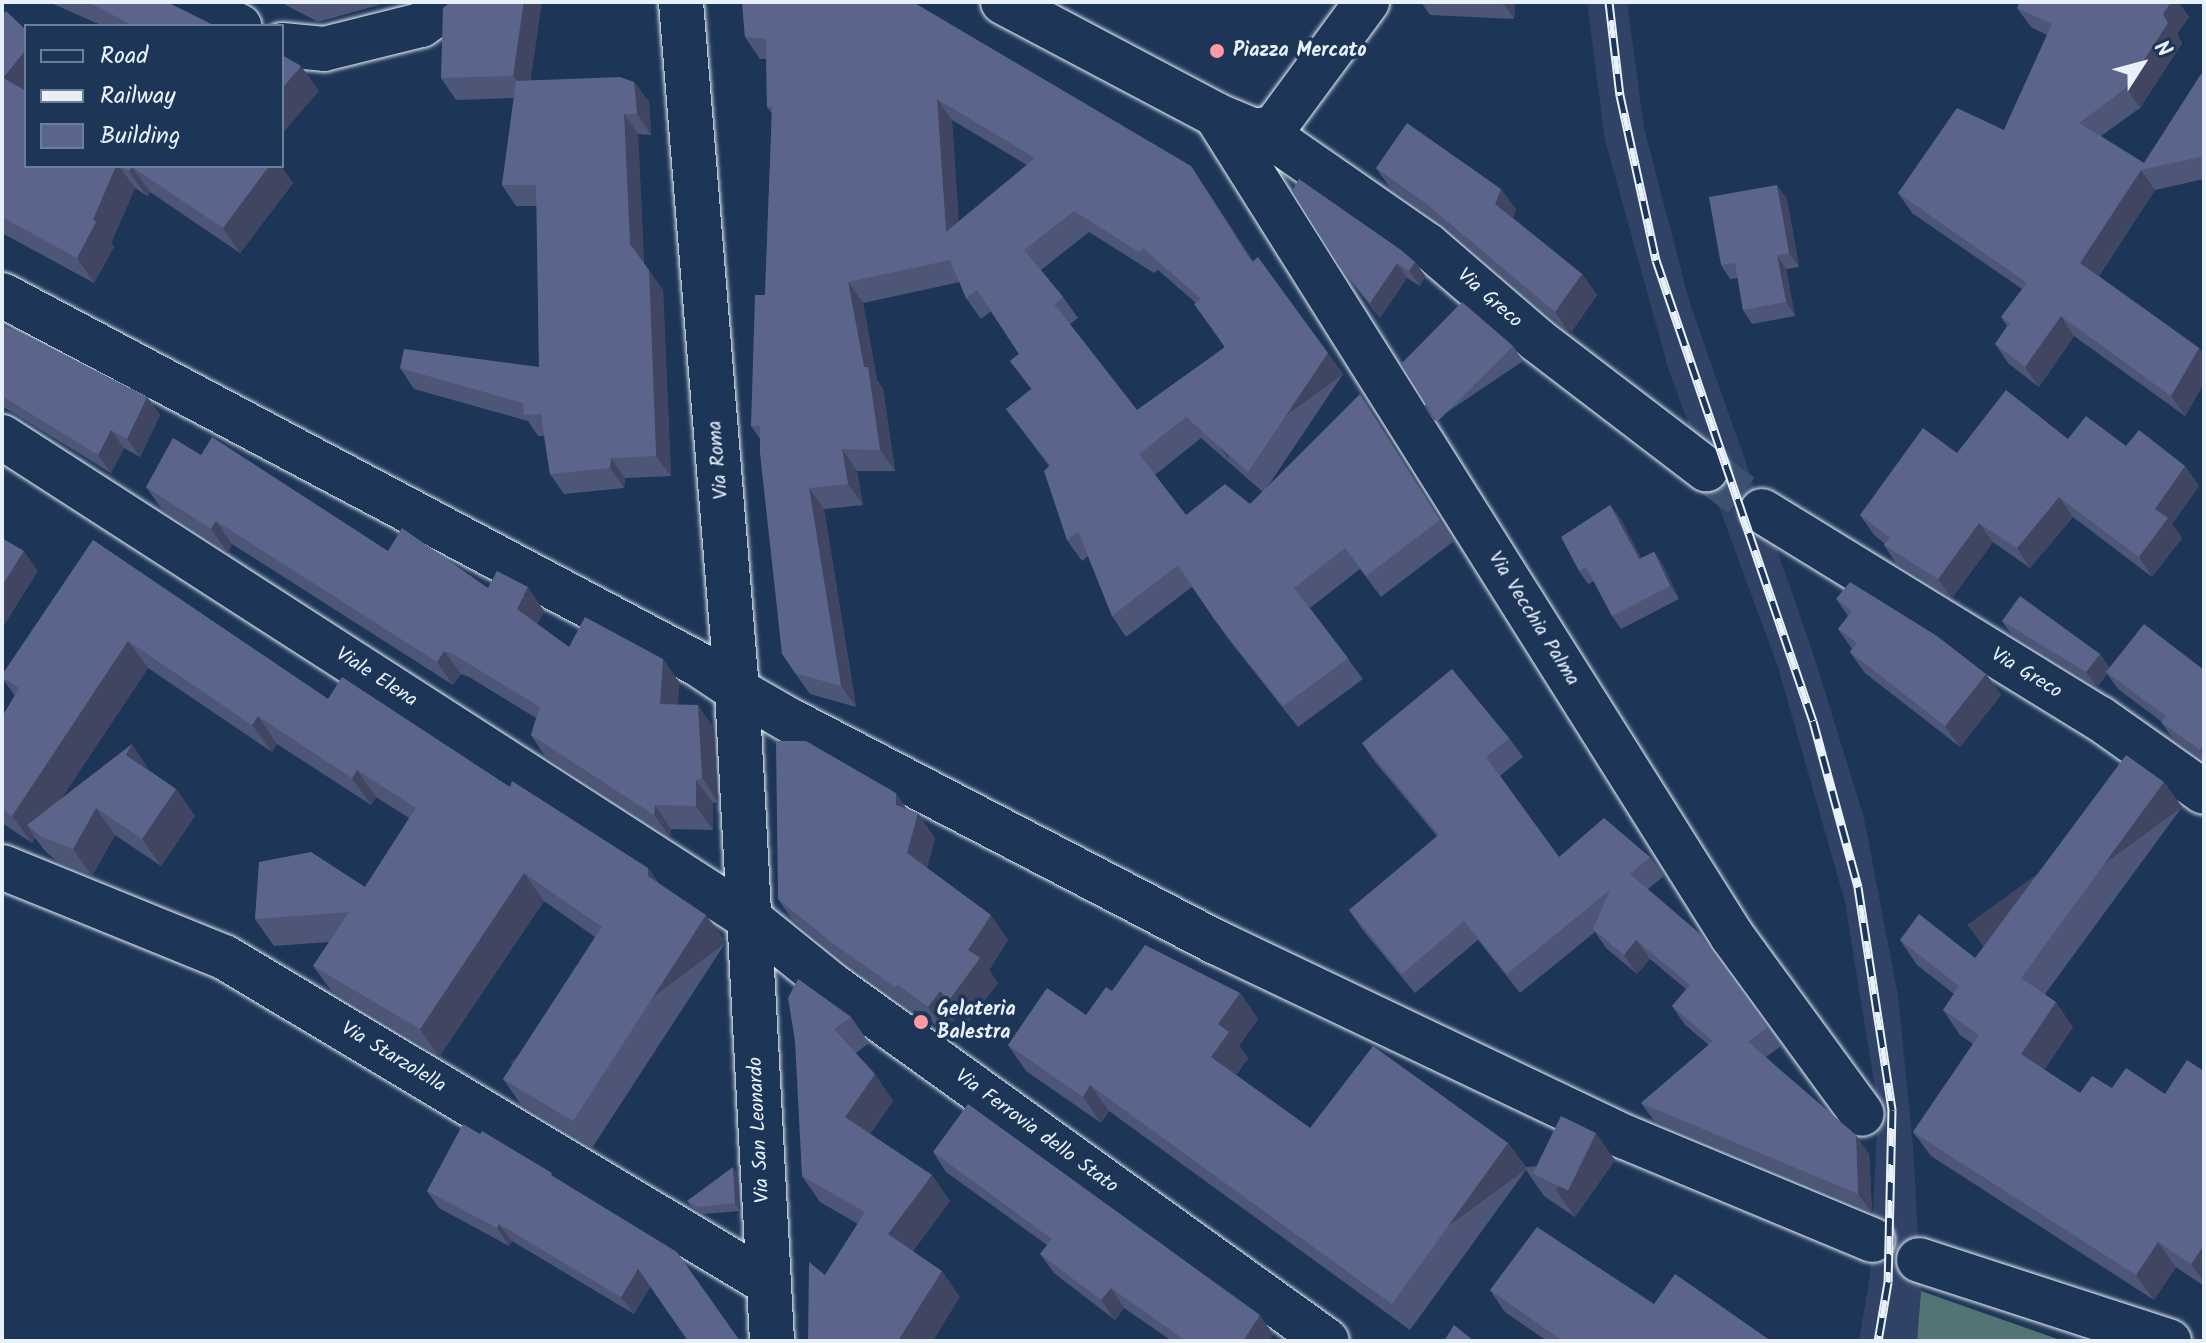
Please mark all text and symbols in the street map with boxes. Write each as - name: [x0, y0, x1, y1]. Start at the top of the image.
- legend: [24, 24, 284, 168]
- north arrow: [2102, 24, 2182, 104]
- text: N: [2144, 34, 2180, 65]
- text: Road: [100, 37, 148, 76]
- place label: Piazza Mercato: [1233, 39, 1367, 63]
- marker: Piazza Mercato: [1208, 42, 1226, 60]
- text: Railway: [100, 77, 176, 116]
- text: Building: [100, 117, 180, 156]
- street label: Via Greco: [1451, 264, 1527, 334]
- street label: Via Roma: [704, 420, 734, 500]
- street label: Via Vecchia Palma: [1482, 548, 1584, 690]
- street label: Viale Elena: [331, 643, 421, 713]
- street label: Via Greco: [1986, 643, 2066, 705]
- place label: Gelateria Balestra: [937, 998, 1016, 1045]
- marker: Gelateria Balestra: [912, 1013, 930, 1031]
- street label: Via Starzolella: [336, 1017, 450, 1099]
- street label: Via San Leonardo: [744, 1056, 776, 1204]
- street label: Via Ferrovia dello Stato: [950, 1065, 1122, 1199]

